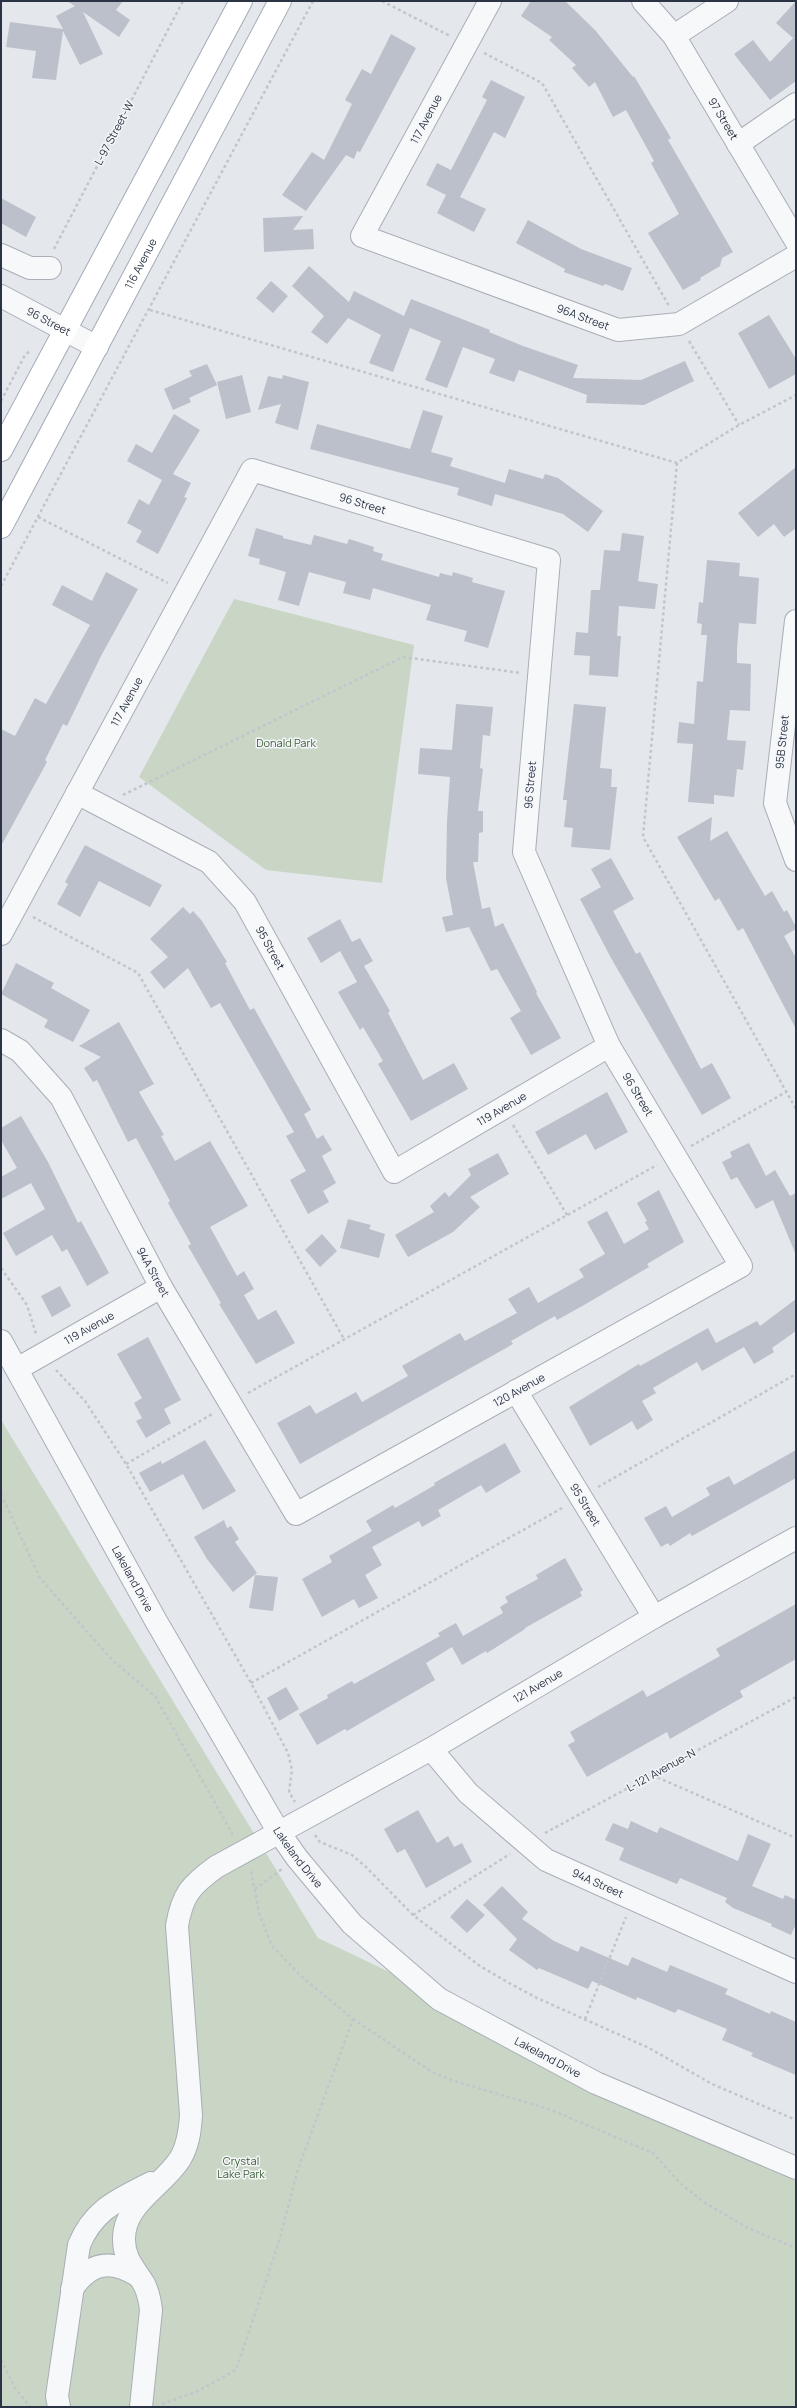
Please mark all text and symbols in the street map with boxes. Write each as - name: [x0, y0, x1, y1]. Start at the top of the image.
- street label: 117 Avenue: [406, 91, 445, 146]
- street label: 97 Street: [705, 95, 742, 142]
- street label: L-97 Street-W: [90, 98, 137, 167]
- street label: 116 Avenue: [121, 235, 160, 291]
- street label: 96A Street: [555, 300, 612, 333]
- street label: 96 Street: [24, 303, 74, 339]
- street label: 96 Street: [337, 489, 388, 517]
- street label: 117 Avenue: [107, 674, 146, 729]
- street label: 95B Street: [771, 714, 792, 770]
- park label: Donald Park: [256, 735, 316, 750]
- street label: 96 Street: [520, 760, 539, 810]
- street label: 95 Street: [253, 923, 289, 972]
- street label: 96 Street: [620, 1069, 657, 1119]
- street label: 119 Avenue: [474, 1088, 530, 1129]
- street label: 94A Street: [134, 1244, 173, 1299]
- street label: 119 Avenue: [61, 1307, 117, 1348]
- street label: 120 Avenue: [490, 1369, 548, 1410]
- street label: 95 Street: [567, 1480, 605, 1529]
- street label: Lakeland Drive: [109, 1543, 158, 1615]
- street label: 121 Avenue: [510, 1665, 565, 1706]
- street label: L-121 Avenue-N: [624, 1745, 698, 1795]
- street label: Lakeland Drive: [270, 1824, 327, 1891]
- street label: 94A Street: [570, 1865, 626, 1901]
- street label: Lakeland Drive: [512, 2033, 584, 2081]
- park label: Crystal Lake Park: [217, 2153, 265, 2181]

